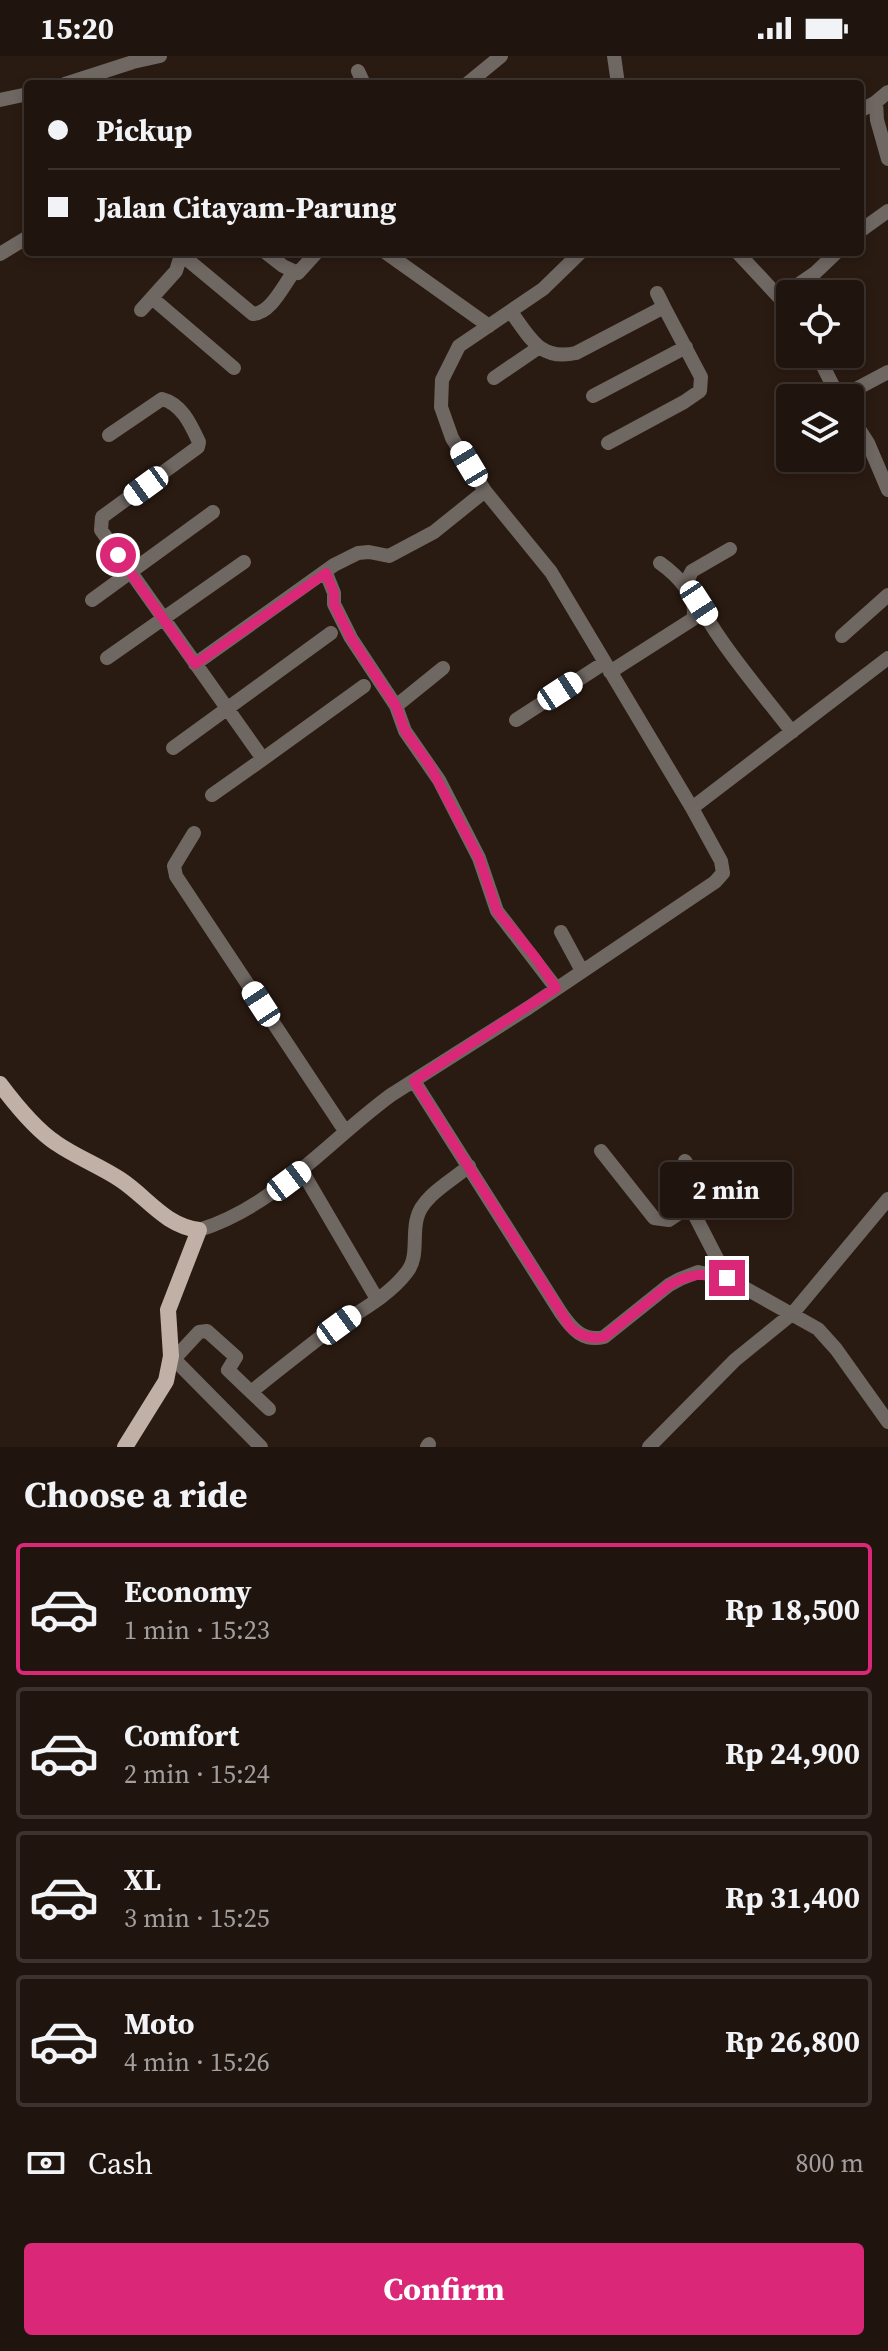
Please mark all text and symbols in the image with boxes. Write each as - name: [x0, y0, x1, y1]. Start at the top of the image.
- text: 15:20: [40, 8, 114, 49]
- text: Pickup: [96, 110, 192, 151]
- text: Jalan Citayam-Parung: [96, 187, 396, 228]
- map controls: [776, 280, 864, 472]
- button: locate: [776, 280, 864, 368]
- button: layers: [776, 384, 864, 472]
- car: [446, 437, 492, 491]
- car: [120, 462, 172, 510]
- route start: [100, 537, 136, 573]
- car: [676, 576, 722, 630]
- car: [533, 668, 587, 714]
- car: [238, 977, 284, 1031]
- car: [263, 1157, 315, 1205]
- callout: 2 min: [661, 1162, 793, 1218]
- text: 2 min: [692, 1172, 760, 1208]
- route end: [709, 1260, 745, 1296]
- car: [313, 1301, 365, 1349]
- text: Choose a ride: [24, 1470, 247, 1519]
- text: Economy: [124, 1571, 252, 1612]
- icon: car: [28, 1573, 100, 1645]
- text: Rp 18,500: [725, 1589, 860, 1630]
- text: 1 min · 15:23: [124, 1612, 270, 1648]
- text: Comfort: [124, 1715, 239, 1756]
- icon: car: [28, 1717, 100, 1789]
- text: Rp 24,900: [725, 1733, 860, 1774]
- text: 2 min · 15:24: [124, 1756, 270, 1792]
- text: XL: [124, 1859, 161, 1900]
- icon: car: [28, 1861, 100, 1933]
- text: Rp 31,400: [725, 1877, 860, 1918]
- text: 3 min · 15:25: [124, 1900, 270, 1936]
- text: Moto: [124, 2003, 195, 2044]
- icon: car: [28, 2005, 100, 2077]
- text: Rp 26,800: [725, 2021, 860, 2062]
- text: 4 min · 15:26: [124, 2044, 270, 2080]
- icon: cash: [24, 2141, 68, 2185]
- text: Cash: [88, 2143, 153, 2184]
- text: 800 m: [796, 2145, 864, 2181]
- button: Confirm: [24, 2243, 864, 2335]

